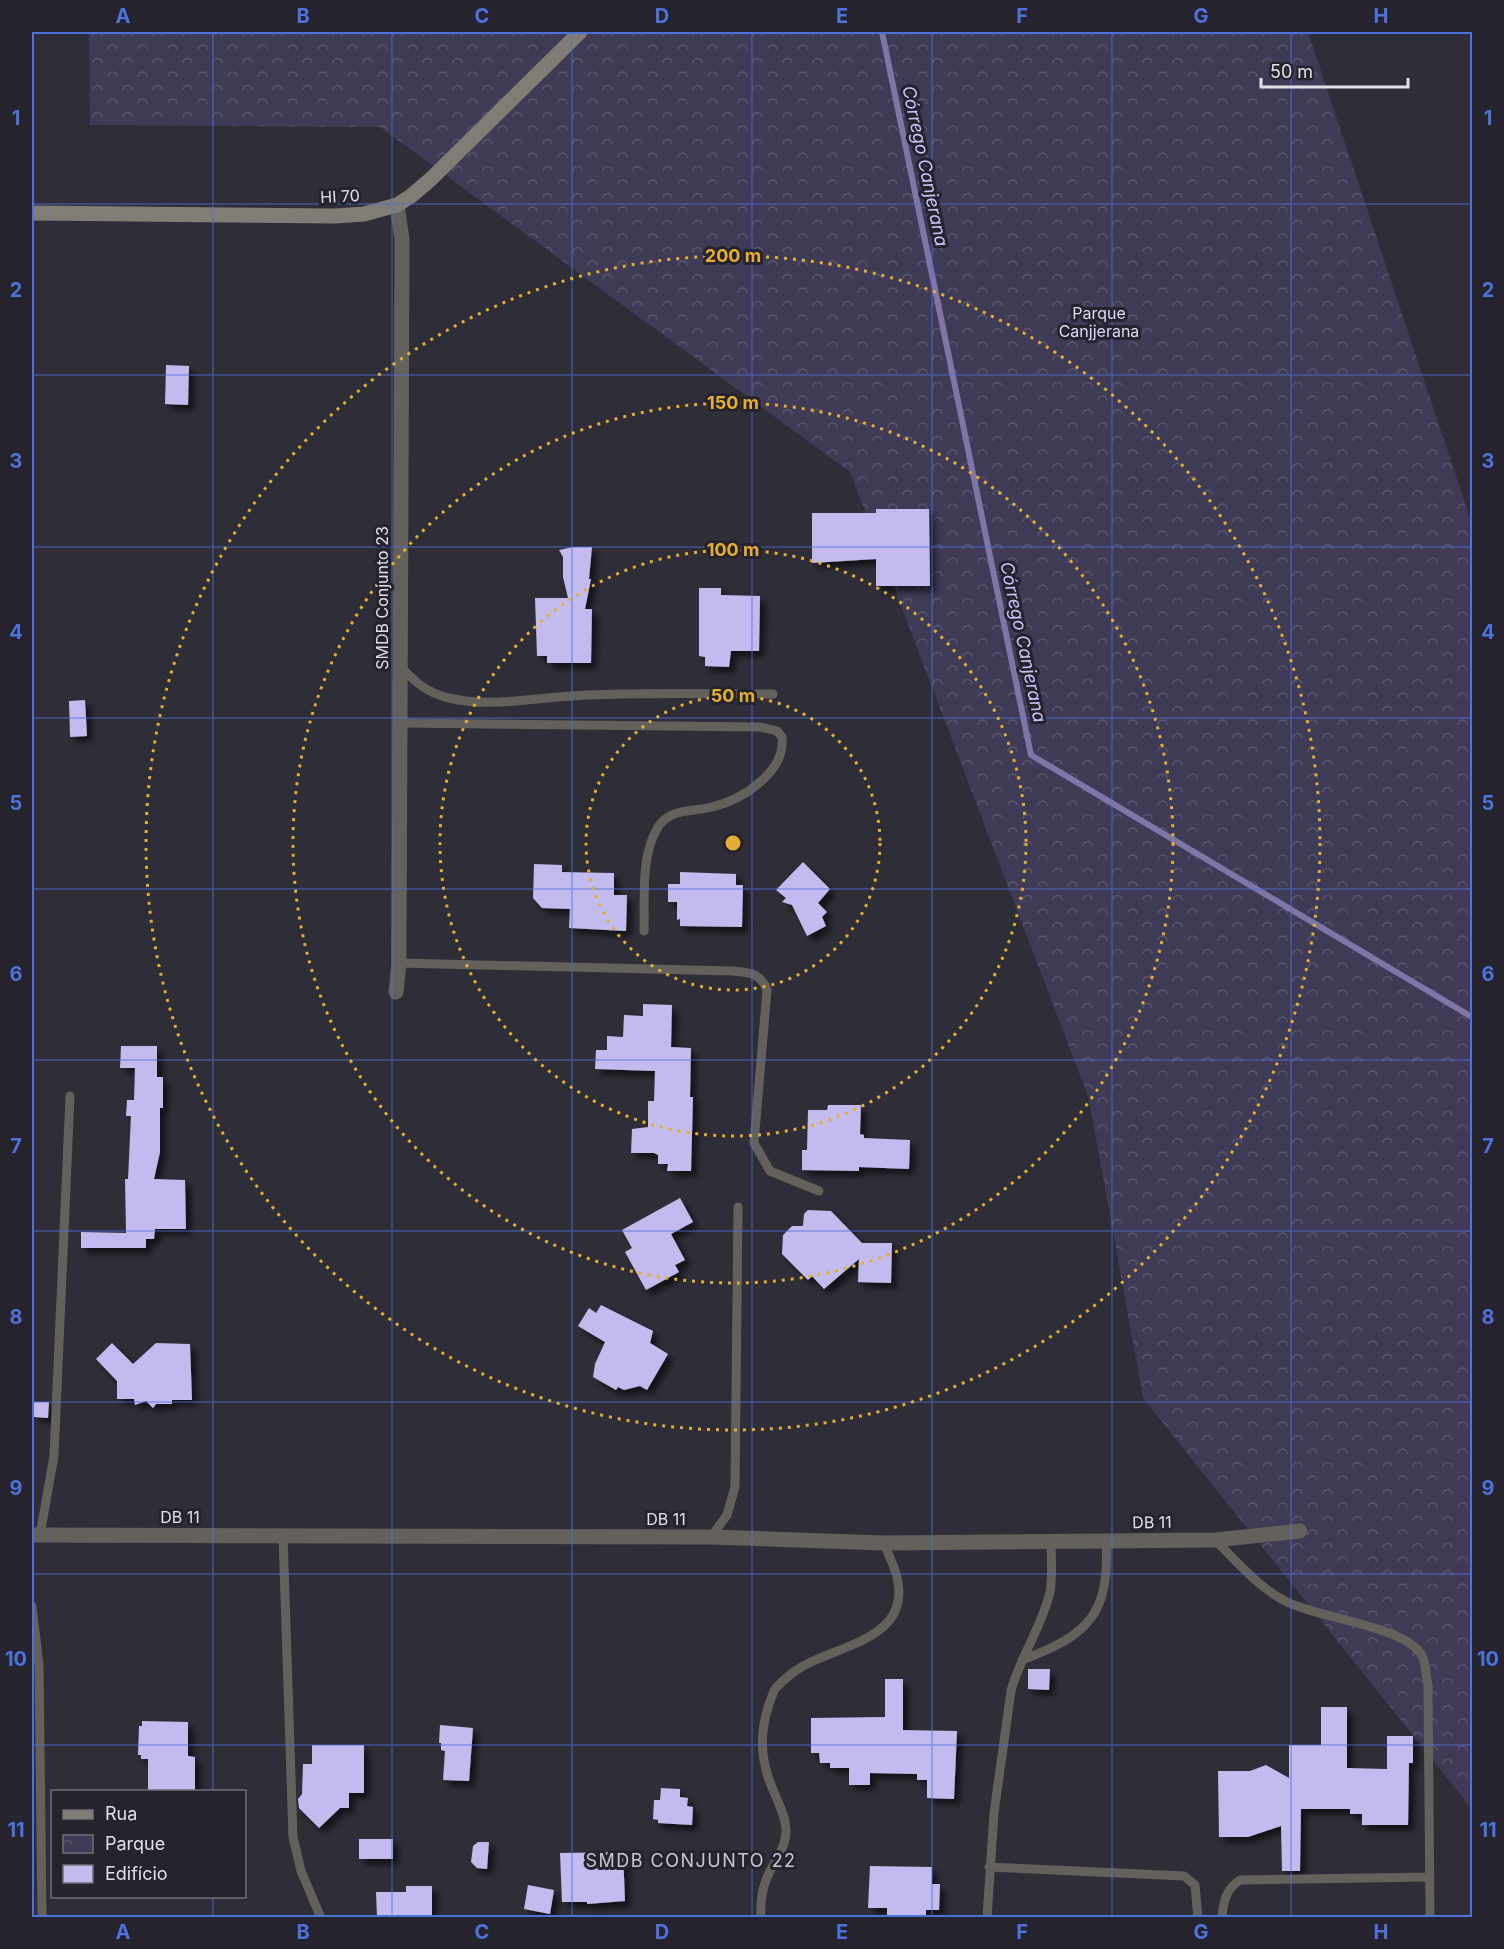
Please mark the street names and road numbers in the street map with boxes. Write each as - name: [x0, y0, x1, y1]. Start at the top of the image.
- street label: HI 70: [320, 185, 360, 207]
- street label: SMDB Conjunto 23: [372, 526, 392, 670]
- street label: DB 11: [160, 1507, 200, 1527]
- street label: DB 11: [646, 1509, 686, 1529]
- street label: DB 11: [1132, 1512, 1172, 1532]

